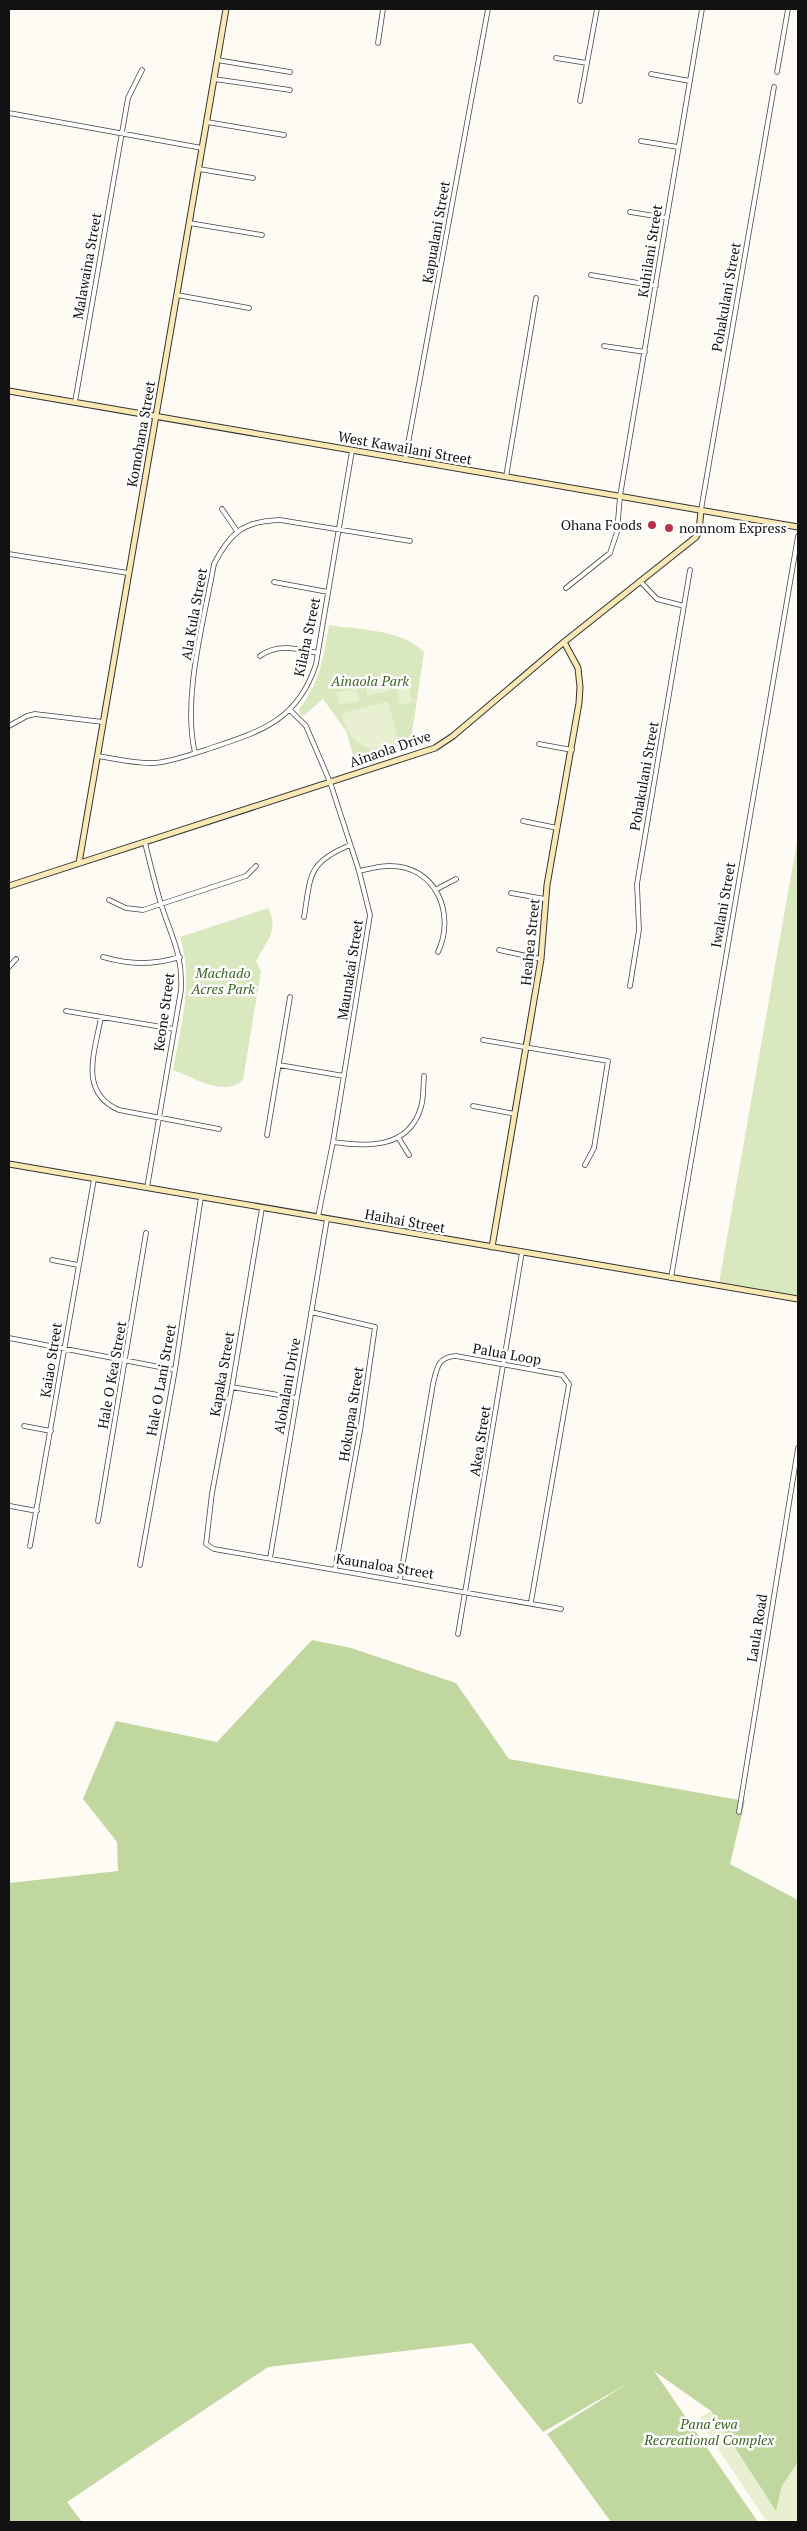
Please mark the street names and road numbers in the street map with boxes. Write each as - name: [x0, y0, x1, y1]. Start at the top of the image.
- street label: Kapualani Street: [417, 178, 454, 285]
- street label: Kuhilani Street: [633, 202, 666, 299]
- street label: Malawaina Street: [68, 210, 105, 321]
- street label: Pohakulani Street: [707, 240, 745, 353]
- street label: Komohana Street: [122, 379, 159, 488]
- street label: West Kawailani Street: [336, 426, 475, 469]
- street label: Ala Kula Street: [176, 566, 211, 662]
- street label: Kilaha Street: [289, 595, 324, 678]
- street label: Pohakulani Street: [625, 719, 663, 832]
- street label: Ainaola Drive: [347, 726, 433, 771]
- street label: Iwalani Street: [706, 860, 740, 949]
- street label: Heahea Street: [515, 897, 544, 986]
- street label: Maunakai Street: [332, 917, 367, 1022]
- street label: Keone Street: [149, 971, 179, 1053]
- street label: Haihai Street: [363, 1204, 448, 1237]
- street label: Hale O Kea Street: [93, 1319, 130, 1430]
- street label: Kaiao Street: [35, 1320, 66, 1399]
- street label: Hale O Lani Street: [141, 1321, 180, 1438]
- street label: Kapaka Street: [205, 1329, 238, 1418]
- street label: Alohalani Drive: [269, 1336, 304, 1436]
- street label: Palua Loop: [471, 1338, 543, 1369]
- street label: Hokupaa Street: [334, 1364, 368, 1463]
- street label: Akea Street: [465, 1403, 495, 1478]
- street label: Kaunaloa Street: [335, 1548, 436, 1583]
- street label: Laula Road: [742, 1592, 771, 1663]

